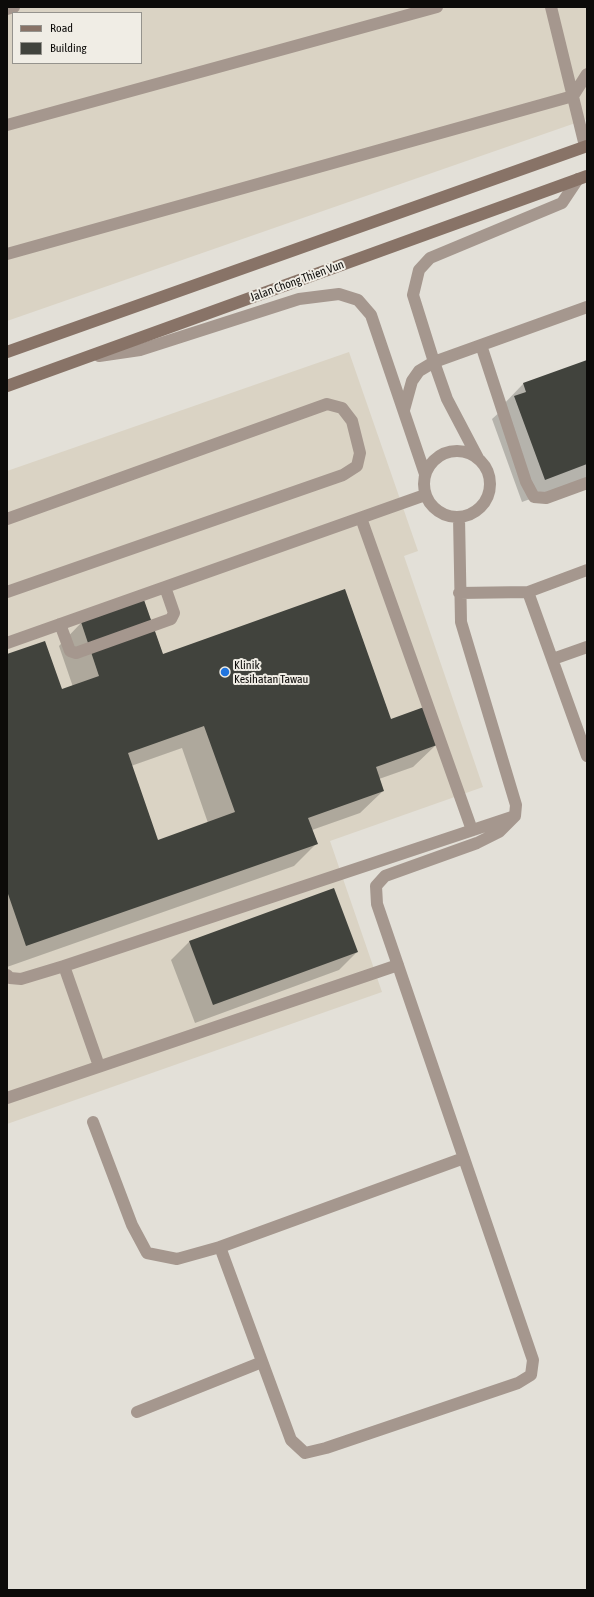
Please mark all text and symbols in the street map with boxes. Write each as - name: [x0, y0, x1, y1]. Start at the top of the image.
- legend: [12, 12, 142, 64]
- text: Road: [50, 21, 73, 35]
- text: Building: [50, 41, 87, 55]
- street label: Jalan Chong Thien Vun: [248, 257, 346, 305]
- place label: Klinik Kesihatan Tawau: [234, 658, 308, 686]
- marker: Klinik Kesihatan Tawau: [219, 666, 231, 678]

